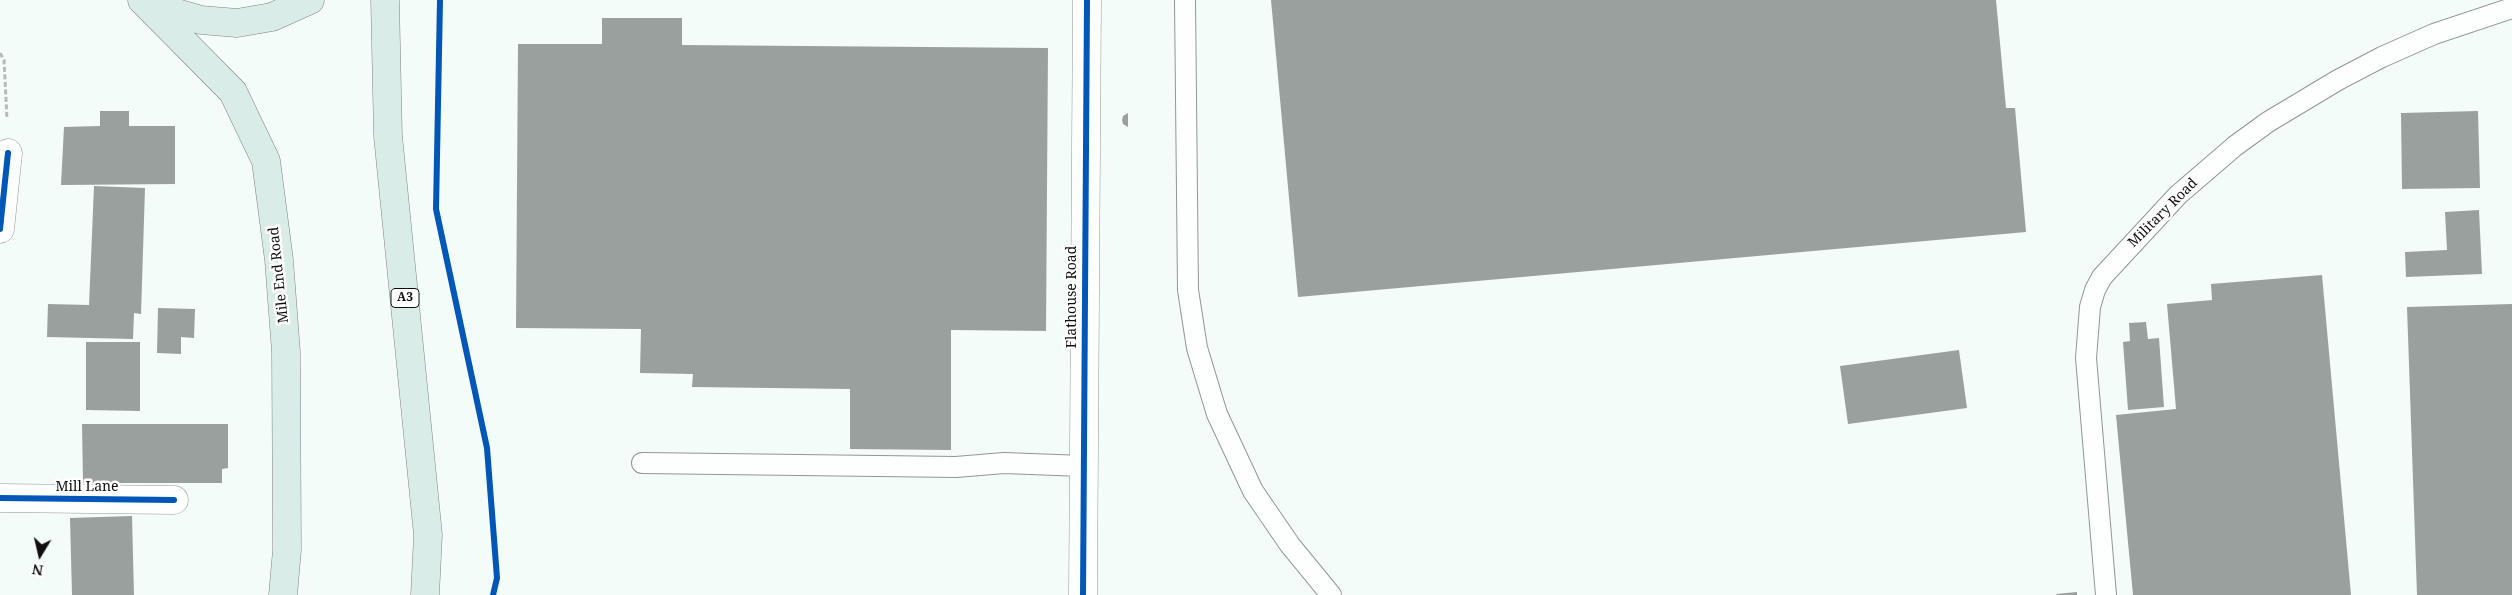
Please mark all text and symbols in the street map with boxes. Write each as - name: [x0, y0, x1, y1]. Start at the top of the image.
- street label: Military Road: [2125, 175, 2201, 251]
- street label: Mile End Road: [266, 226, 292, 324]
- street label: Flathouse Road: [1064, 246, 1080, 348]
- road number: A3: [391, 288, 419, 308]
- street label: Mill Lane: [55, 479, 119, 495]
- north arrow: [15, 530, 65, 580]
- text: N: [31, 560, 45, 581]

